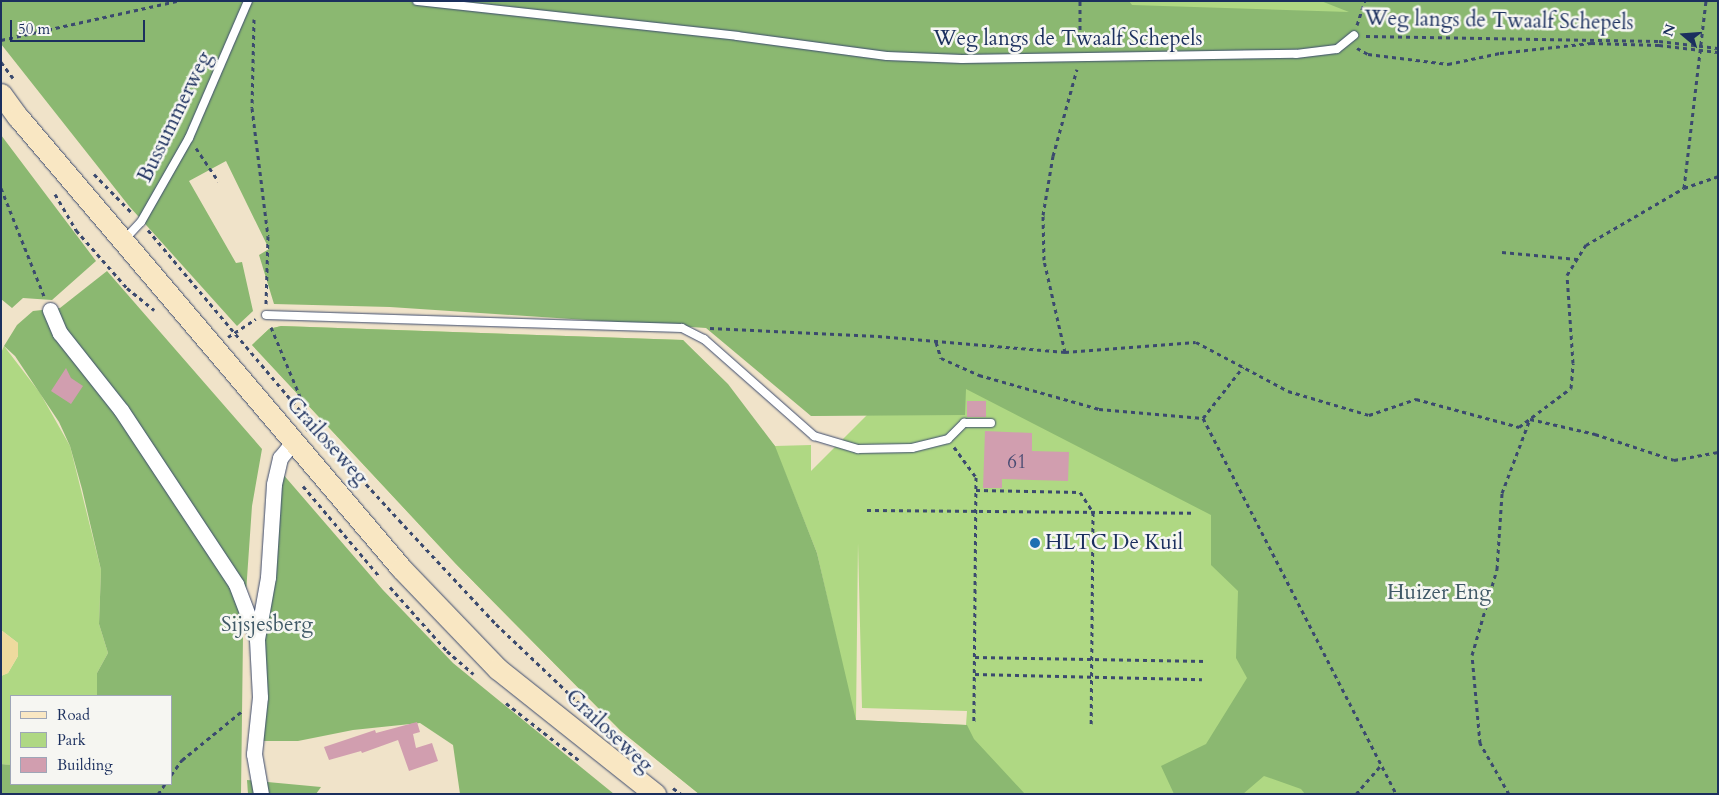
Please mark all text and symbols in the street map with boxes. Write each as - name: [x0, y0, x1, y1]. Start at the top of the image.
- street label: Weg langs de Twaalf Schepels: [1364, 6, 1634, 36]
- scale bar: [12, 10, 148, 42]
- north arrow: [1659, 10, 1709, 60]
- text: 50 m: [18, 19, 50, 39]
- text: N: [1658, 21, 1680, 39]
- street label: Weg langs de Twaalf Schepels: [933, 26, 1203, 52]
- street label: Bussummerweg: [133, 48, 217, 186]
- street label: Crailoseweg: [281, 392, 373, 490]
- house number: 61: [1007, 452, 1027, 474]
- place label: HLTC De Kuil: [1045, 530, 1183, 556]
- marker: HLTC De Kuil: [1029, 537, 1041, 549]
- park label: Huizer Eng: [1387, 580, 1491, 606]
- park label: Sijsjesberg: [221, 612, 313, 638]
- street label: Crailoseweg: [560, 684, 658, 778]
- legend: [10, 695, 172, 785]
- text: Road: [57, 705, 90, 725]
- text: Park: [57, 730, 86, 750]
- text: Building: [57, 755, 113, 775]

